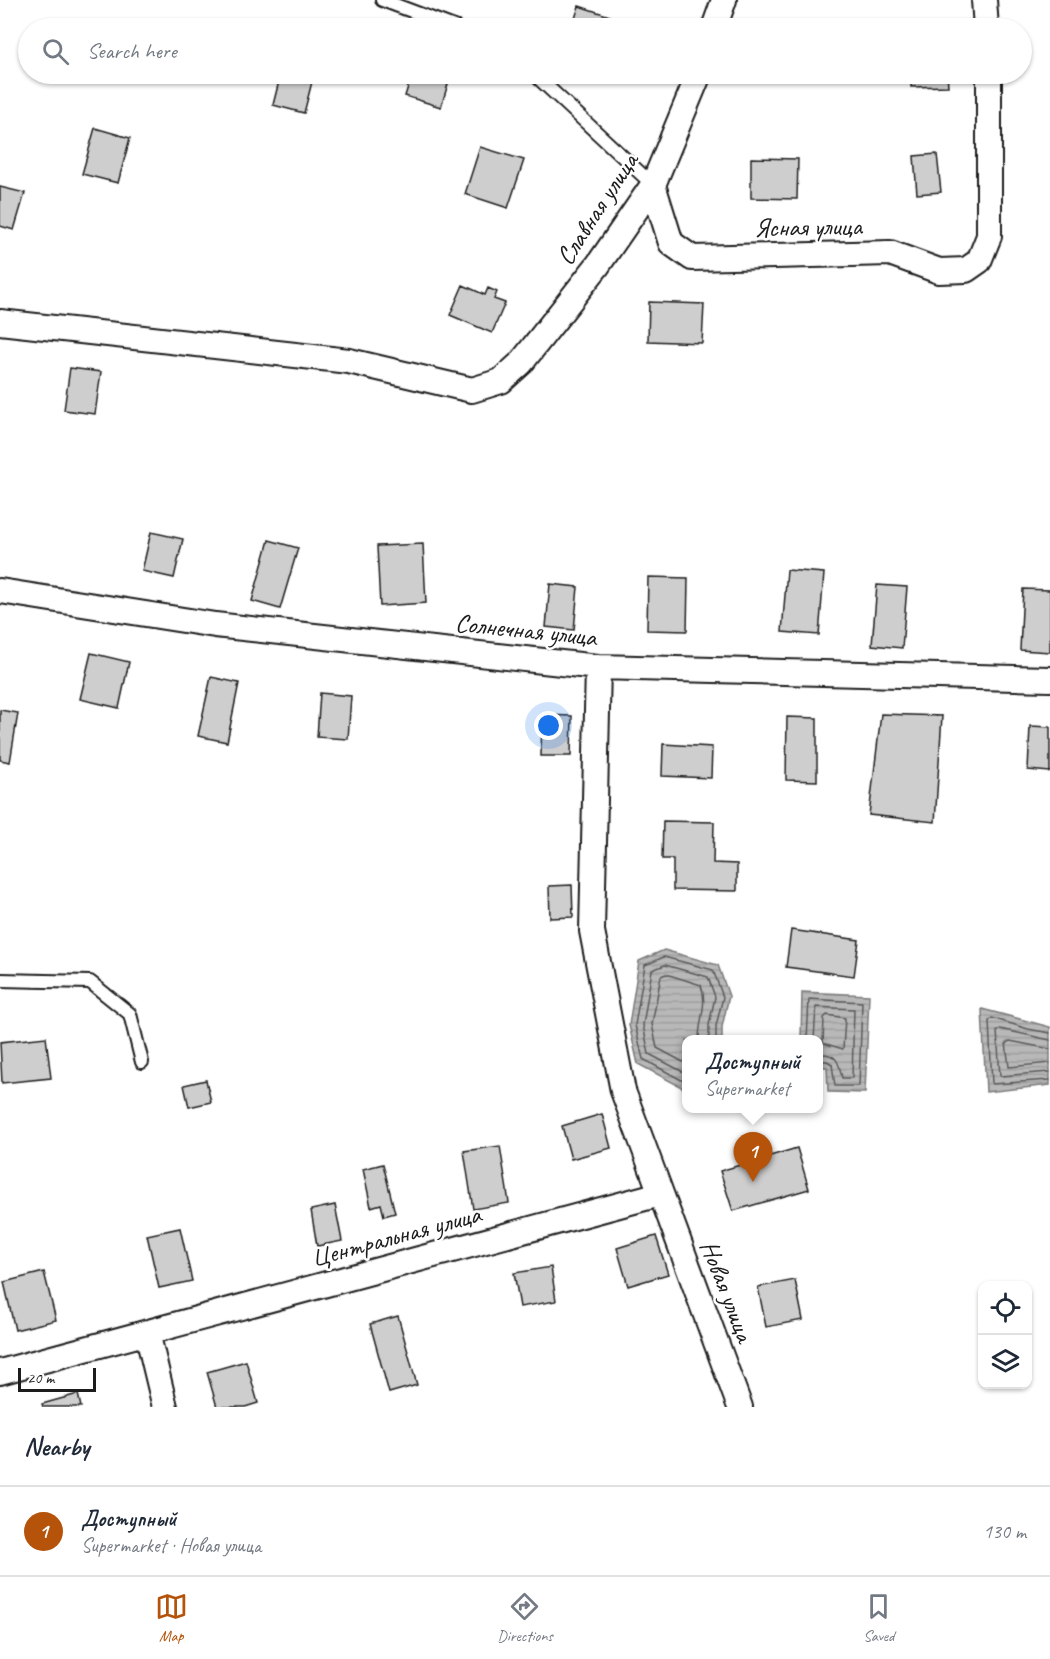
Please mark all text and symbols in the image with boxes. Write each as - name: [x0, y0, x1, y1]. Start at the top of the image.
- search box: [18, 18, 1032, 84]
- icon: search: [39, 35, 72, 68]
- text: Search here: [87, 37, 177, 65]
- street label: Славная улица: [549, 145, 647, 271]
- street label: Ясная улица: [754, 210, 864, 244]
- street label: Солнечная улица: [454, 606, 600, 654]
- your location: [534, 711, 563, 740]
- popup: [682, 1035, 823, 1113]
- text: Доступный: [705, 1048, 800, 1076]
- text: Supermarket: [705, 1076, 790, 1101]
- pin: 1: [734, 1132, 772, 1182]
- street label: Центральная улица: [308, 1197, 486, 1274]
- street label: Новая улица: [693, 1235, 762, 1349]
- map controls: [978, 1281, 1032, 1389]
- button: locate: [978, 1281, 1032, 1335]
- button: layers: [978, 1335, 1032, 1389]
- scale bar: [18, 1365, 96, 1392]
- text: 20 m: [27, 1368, 54, 1388]
- text: Nearby: [24, 1430, 89, 1463]
- text: Доступный: [81, 1505, 177, 1533]
- text: 1: [39, 1519, 48, 1544]
- text: 130 m: [983, 1519, 1026, 1544]
- text: Supermarket · Новая улица: [81, 1533, 261, 1558]
- tab: Map: [155, 1590, 188, 1646]
- tab: Directions: [497, 1590, 553, 1646]
- tab: Saved: [862, 1590, 895, 1646]

